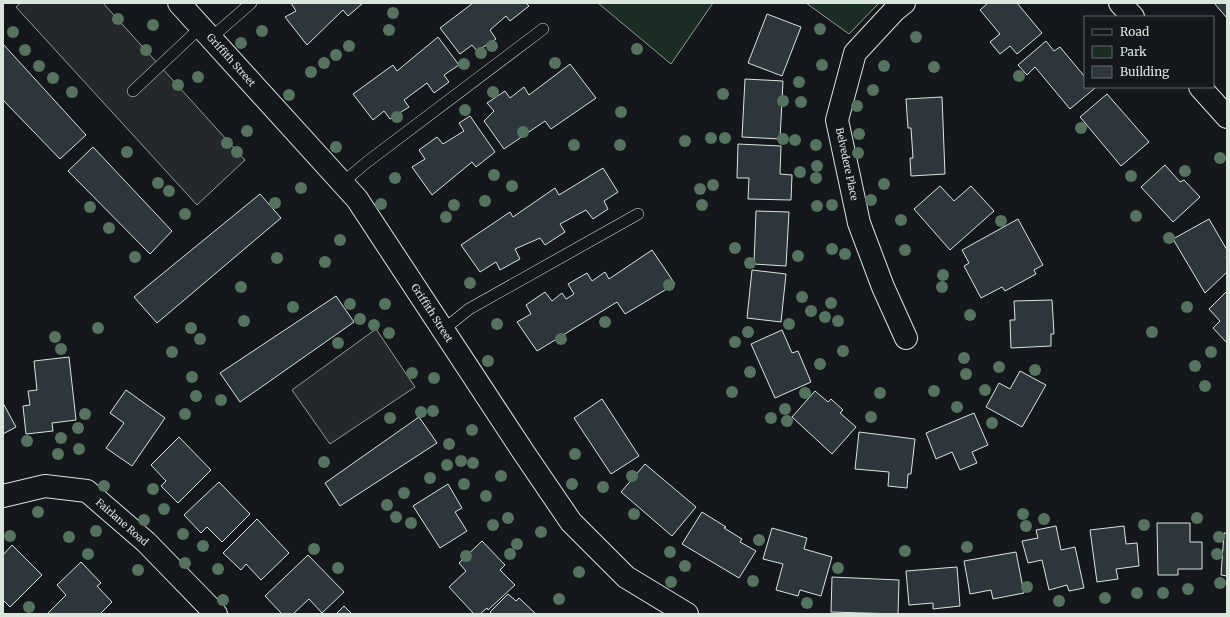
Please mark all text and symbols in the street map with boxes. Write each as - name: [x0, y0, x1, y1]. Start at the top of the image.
- legend: [1084, 16, 1214, 88]
- text: Road: [1120, 24, 1149, 39]
- street label: Griffith Street: [204, 31, 258, 89]
- text: Park: [1120, 44, 1147, 59]
- text: Building: [1120, 64, 1170, 79]
- street label: Belvedere Place: [833, 126, 861, 202]
- street label: Griffith Street: [408, 281, 456, 345]
- street label: Fairlane Road: [93, 496, 151, 548]

